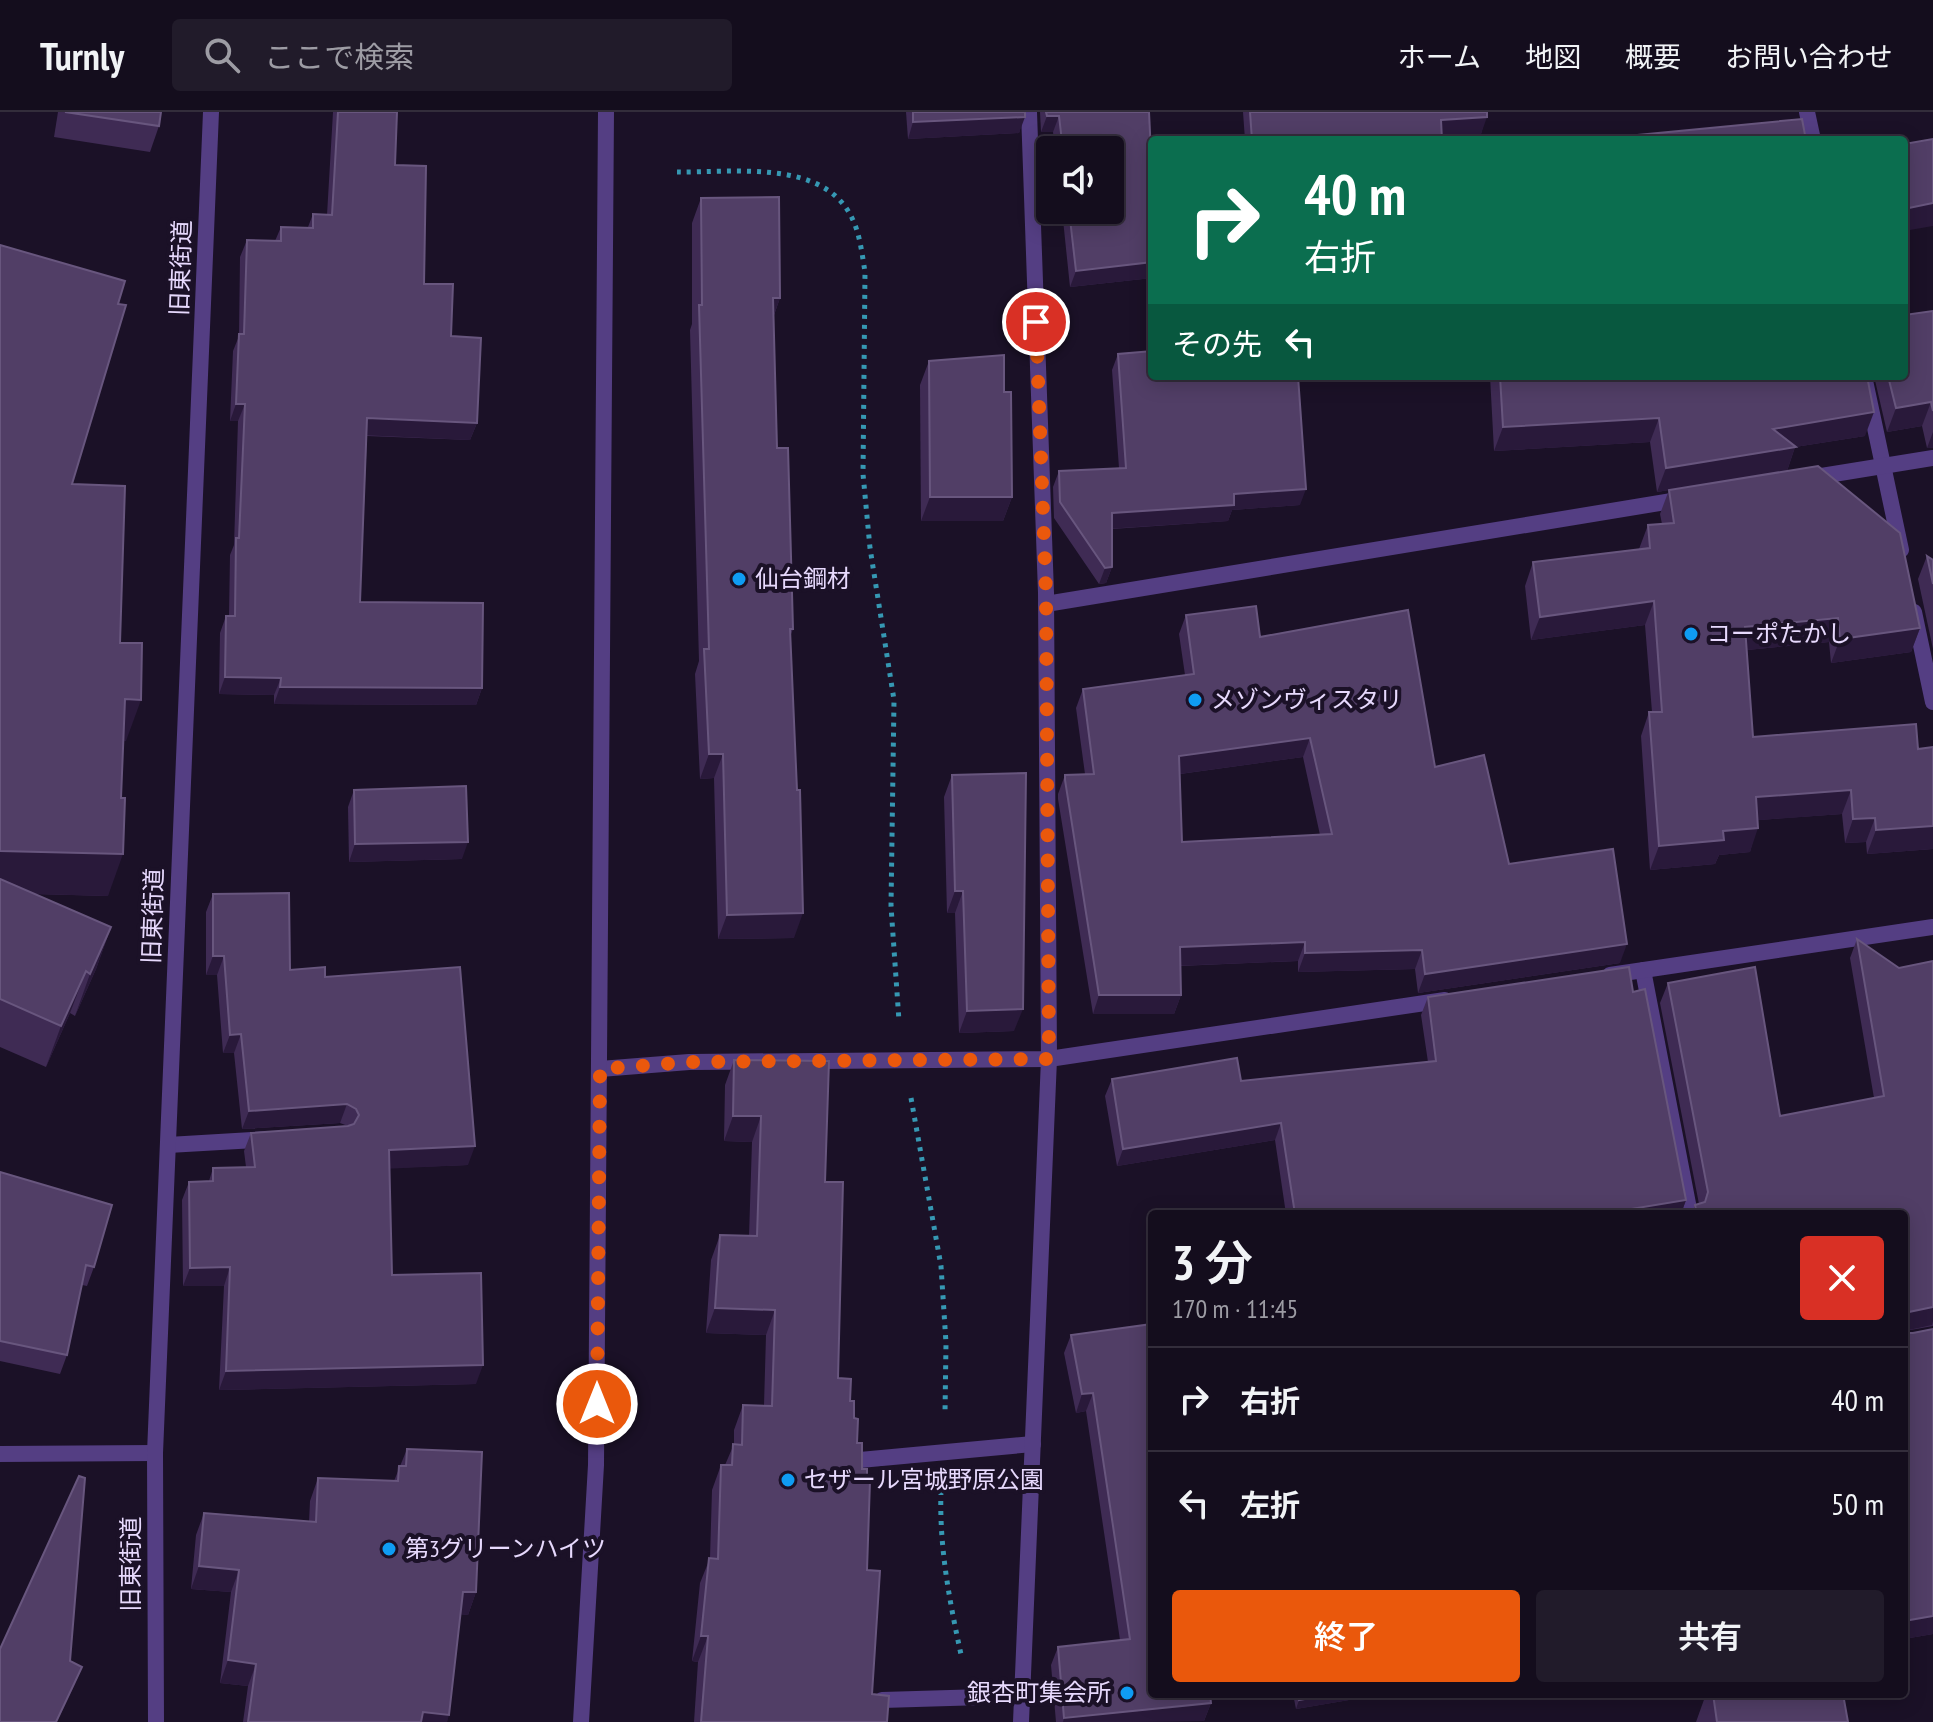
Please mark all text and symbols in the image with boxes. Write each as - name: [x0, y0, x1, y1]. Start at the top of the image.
- search box: [172, 19, 732, 91]
- text: Turnly: [40, 31, 124, 80]
- icon: search: [200, 33, 244, 77]
- text: ここで検索: [264, 37, 414, 76]
- text: ホーム: [1398, 38, 1481, 75]
- text: 地図: [1525, 38, 1581, 75]
- text: 概要: [1625, 38, 1681, 75]
- text: お問い合わせ: [1725, 38, 1893, 75]
- map controls: [1036, 136, 1124, 224]
- button: sound: [1036, 136, 1124, 224]
- text: 40 m: [1304, 158, 1406, 230]
- icon: right: [1172, 168, 1276, 272]
- street label: 旧東街道: [163, 219, 198, 316]
- text: 右折: [1304, 233, 1376, 280]
- pin: [1002, 288, 1070, 356]
- icon: arrive: [1014, 300, 1058, 344]
- icon: left: [1278, 320, 1322, 364]
- text: その先: [1172, 324, 1262, 363]
- place label: 仙台鋼材: [755, 563, 851, 594]
- marker: 仙台鋼材: [730, 570, 748, 588]
- place label: コーポたかし: [1707, 618, 1851, 649]
- marker: コーポたかし: [1682, 625, 1700, 643]
- place label: メゾンヴィスタリ: [1211, 684, 1403, 715]
- marker: メゾンヴィスタリ: [1186, 691, 1204, 709]
- street label: 旧東街道: [135, 867, 170, 964]
- text: 3 分: [1172, 1231, 1253, 1293]
- button: close: [1800, 1236, 1884, 1320]
- text: 170 m · 11:45: [1172, 1292, 1298, 1325]
- position arrow: [555, 1362, 639, 1446]
- icon: right: [1172, 1377, 1216, 1421]
- text: 40 m: [1831, 1380, 1884, 1419]
- text: 右折: [1240, 1381, 1300, 1420]
- place label: セザール宮城野原公園: [804, 1464, 1044, 1495]
- marker: セザール宮城野原公園: [779, 1471, 797, 1489]
- icon: left: [1172, 1481, 1216, 1525]
- text: 50 m: [1831, 1484, 1884, 1523]
- text: 左折: [1240, 1485, 1300, 1524]
- street label: 旧東街道: [115, 1516, 146, 1612]
- place label: 第3グリーンハイツ: [405, 1533, 606, 1564]
- marker: 第3グリーンハイツ: [380, 1540, 398, 1558]
- button: 終了: [1172, 1590, 1520, 1682]
- button: 共有: [1536, 1590, 1884, 1682]
- place label: 銀杏町集会所: [967, 1677, 1111, 1708]
- marker: 銀杏町集会所: [1118, 1684, 1136, 1702]

